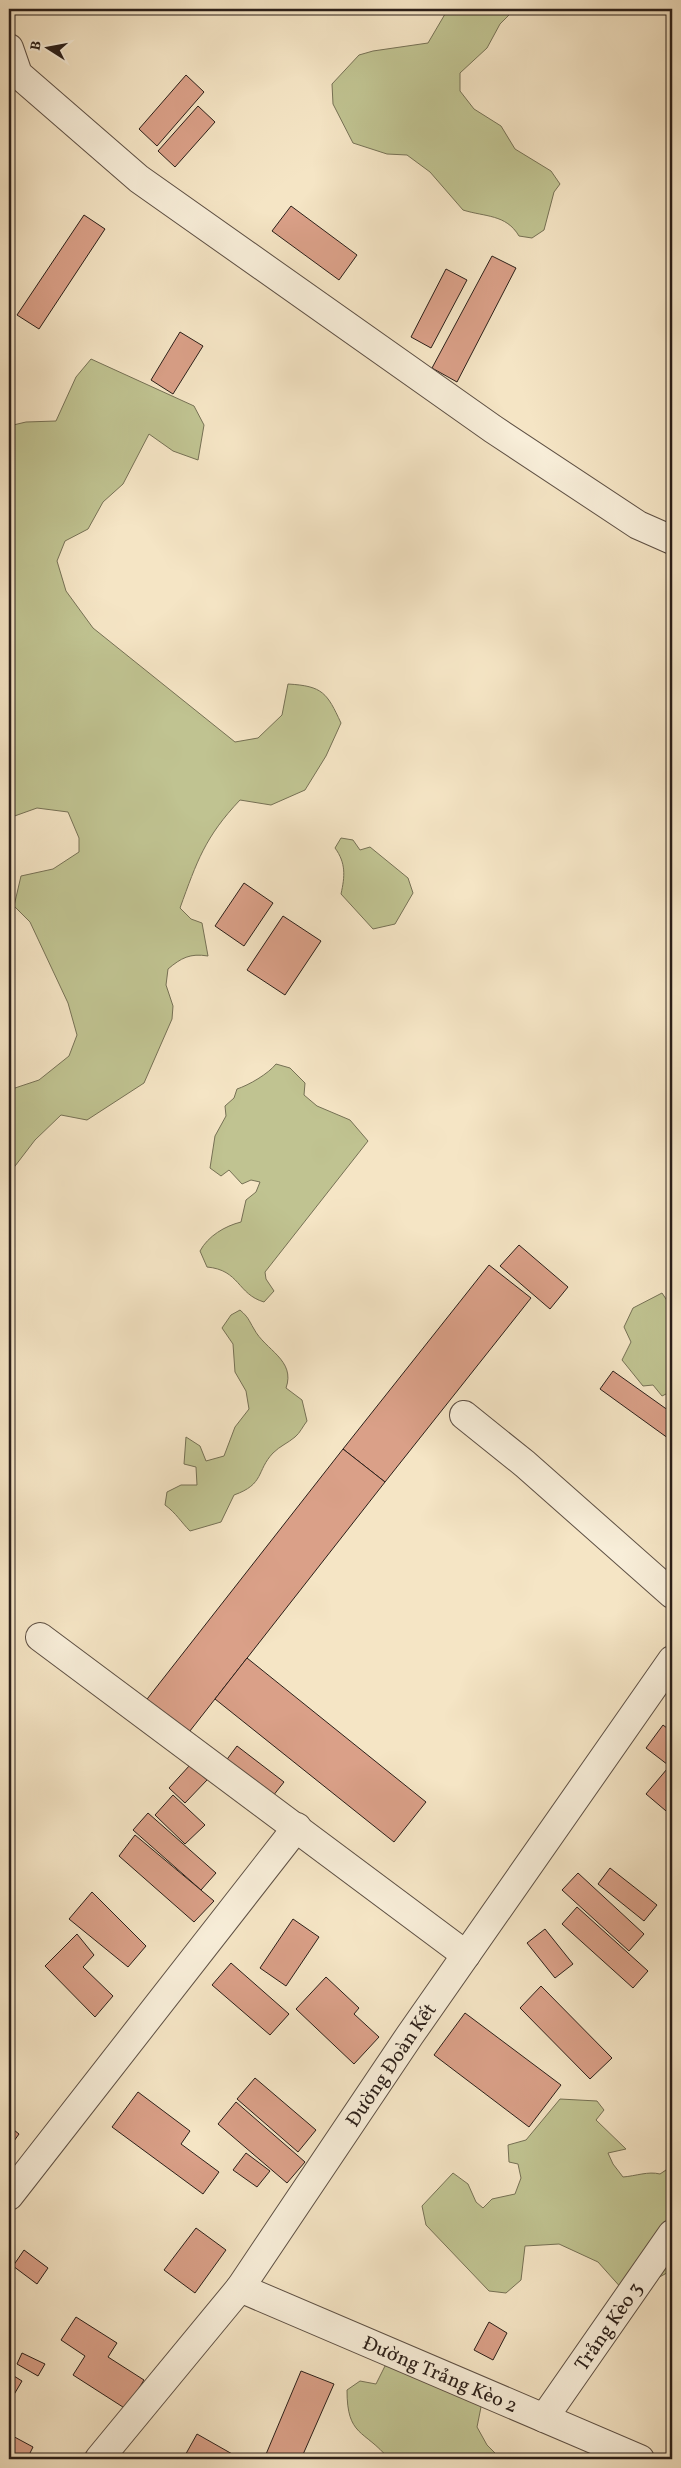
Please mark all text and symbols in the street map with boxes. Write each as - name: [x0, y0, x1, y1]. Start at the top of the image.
- north arrow: [22, 22, 72, 72]
- text: B: [26, 39, 47, 52]
- street label: Đường Đoàn Kết: [340, 1998, 444, 2133]
- street label: Trảng Kèo 3: [569, 2277, 650, 2377]
- street label: Đường Trảng Kèo 2: [358, 2330, 522, 2421]

